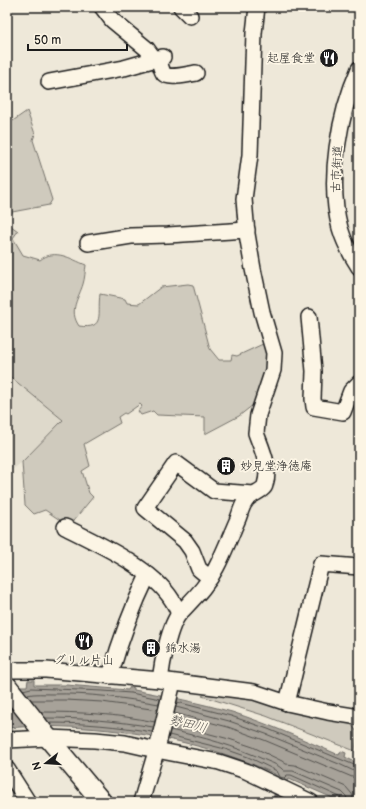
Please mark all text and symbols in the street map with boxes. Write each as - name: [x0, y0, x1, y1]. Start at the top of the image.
- scale bar: [28, 26, 127, 52]
- text: 50 m: [34, 33, 61, 48]
- restaurant icon: 起屋食堂: [318, 47, 340, 69]
- place label: 起屋食堂: [267, 51, 315, 66]
- street label: 古市街道: [328, 145, 346, 193]
- building icon: 妙見堂浄徳庵: [215, 455, 237, 477]
- place label: 妙見堂浄徳庵: [240, 459, 312, 474]
- restaurant icon: グリル片山: [73, 630, 95, 652]
- building icon: 錦水湯: [140, 637, 162, 659]
- place label: 錦水湯: [165, 641, 201, 656]
- place label: グリル片山: [54, 653, 114, 668]
- water label: 勢田川: [167, 712, 209, 736]
- north arrow: [26, 743, 66, 783]
- text: N: [29, 760, 44, 772]

